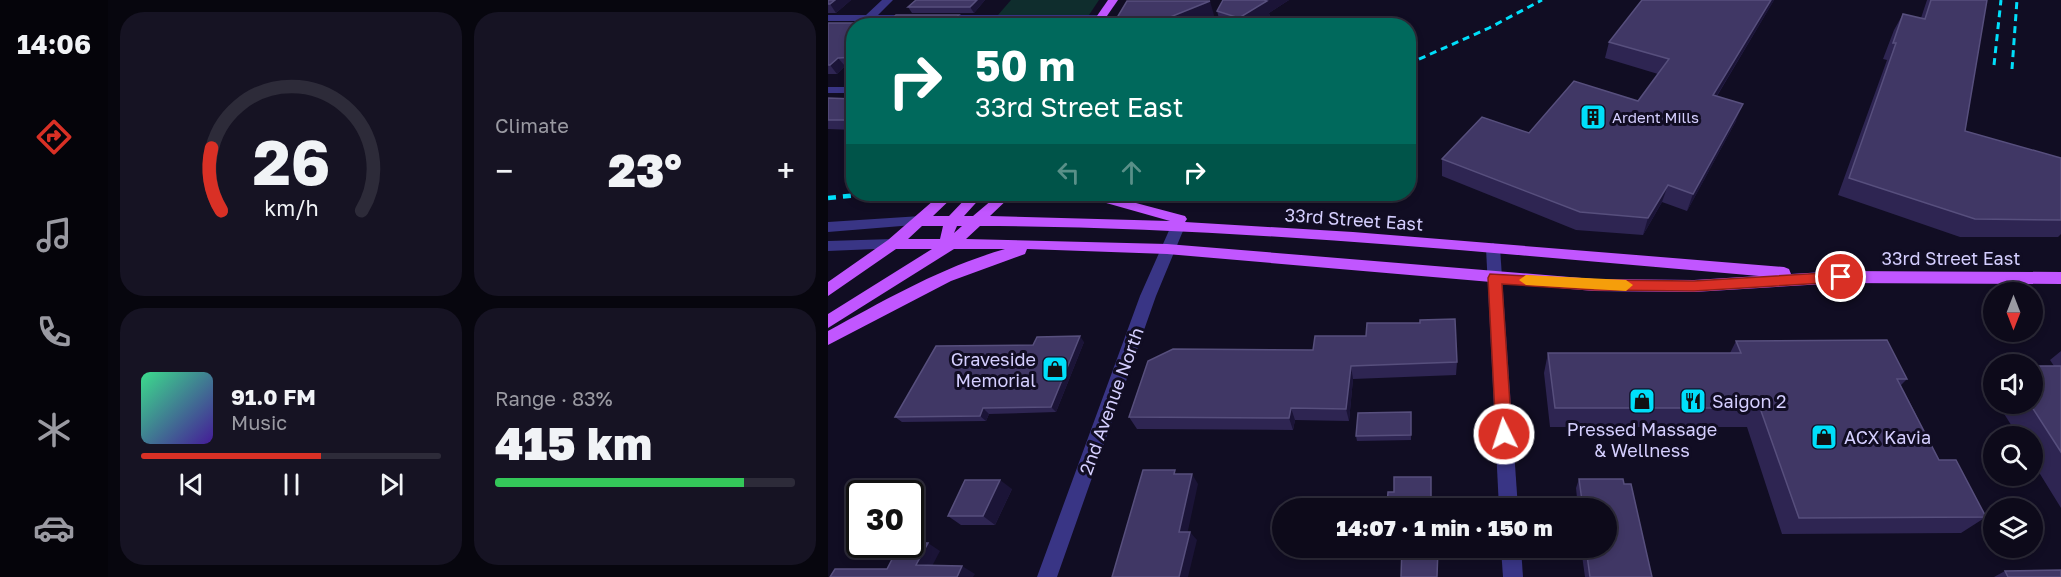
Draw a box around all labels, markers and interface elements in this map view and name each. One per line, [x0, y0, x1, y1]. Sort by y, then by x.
text: 14:06 [17, 28, 91, 60]
text: 50 m [975, 40, 1075, 90]
icon: right [876, 42, 954, 120]
text: 33rd Street East [975, 91, 1183, 123]
building icon: Ardent Mills [1578, 102, 1608, 132]
place label: Ardent Mills [1612, 108, 1699, 126]
text: Climate [495, 113, 569, 137]
icon: directions [33, 116, 75, 158]
text: 26 [252, 124, 330, 199]
text: 23° [608, 143, 682, 197]
text: − [495, 151, 513, 190]
text: + [777, 151, 795, 190]
icon: left [1052, 156, 1085, 189]
icon: ahead [1115, 156, 1148, 189]
icon: right [1178, 156, 1211, 189]
text: km/h [264, 195, 318, 221]
street label: 33rd Street East [1284, 203, 1424, 235]
icon: music [33, 214, 75, 256]
street label: 33rd Street East [1882, 247, 2020, 269]
pin [1815, 251, 1866, 302]
icon: arrive [1824, 260, 1857, 293]
north arrow [1983, 282, 2043, 342]
map controls [1983, 282, 2043, 558]
icon: phone [33, 311, 75, 353]
street label: 2nd Avenue North [1074, 324, 1148, 478]
place label: Graveside Memorial [951, 348, 1036, 391]
shop icon: Graveside Memorial [1040, 354, 1070, 384]
button: sound [1983, 354, 2043, 414]
text: 91.0 FM [231, 383, 316, 410]
text: Range · 83% [495, 386, 613, 410]
shop icon: Pressed Massage & Wellness [1627, 386, 1657, 416]
restaurant icon: Saigon 2 [1678, 386, 1708, 416]
place label: Saigon 2 [1712, 390, 1786, 412]
position arrow [1472, 402, 1536, 466]
icon: climate [33, 409, 75, 451]
text: Music [231, 410, 287, 434]
text: 415 km [495, 416, 652, 470]
place label: Pressed Massage & Wellness [1567, 418, 1717, 461]
shop icon: ACX Kavia [1809, 422, 1839, 452]
place label: ACX Kavia [1844, 426, 1931, 448]
button: search [1983, 426, 2043, 486]
icon: previous [175, 468, 208, 501]
icon: pause [275, 468, 308, 501]
icon: next [375, 468, 408, 501]
speed limit sign: 30 [846, 480, 924, 558]
button: layers [1983, 498, 2043, 558]
icon: car [33, 507, 75, 549]
text: 14:07 · 1 min · 150 m [1336, 514, 1553, 541]

